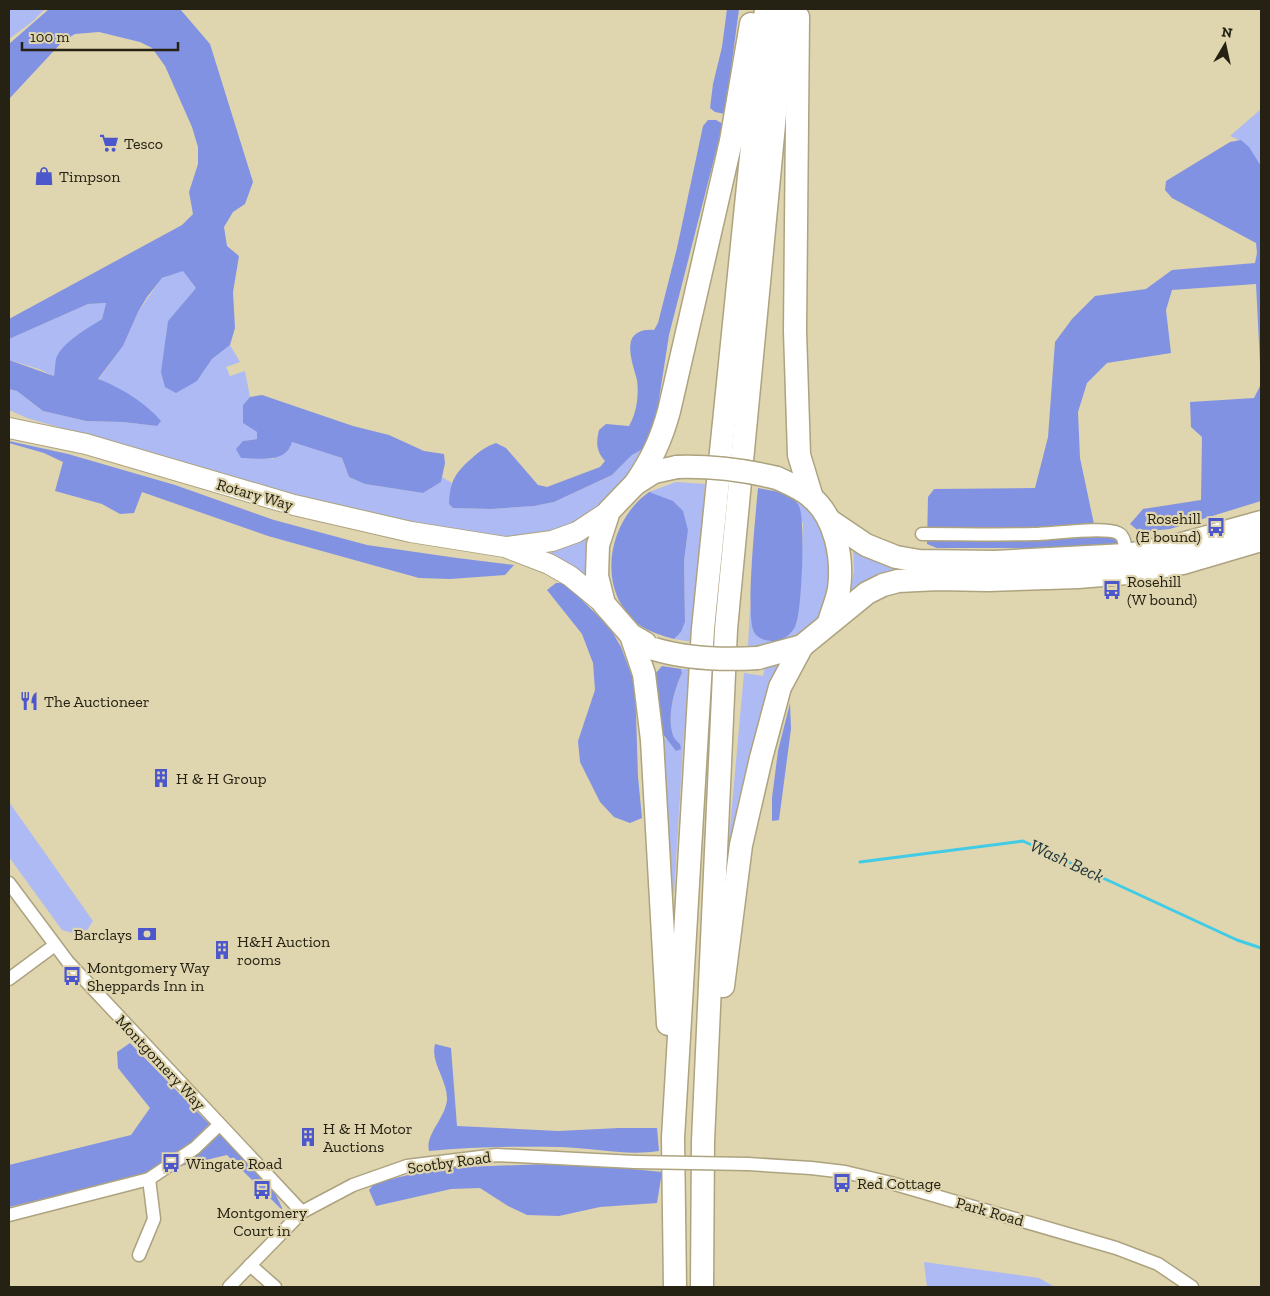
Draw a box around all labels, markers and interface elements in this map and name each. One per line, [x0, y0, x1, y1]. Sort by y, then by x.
scale bar [22, 20, 179, 52]
north arrow [1200, 20, 1250, 70]
text: N [1220, 23, 1234, 42]
text: 100 m [30, 28, 69, 46]
supermarket icon: Tesco [98, 132, 120, 154]
place label: Tesco [124, 134, 163, 153]
shop icon: Timpson [33, 165, 55, 187]
place label: Timpson [59, 167, 121, 186]
street label: Rotary Way [214, 474, 296, 515]
place label: Rosehill (E bound) [1136, 509, 1201, 546]
bus stop icon: Rosehill (E bound) [1205, 516, 1227, 538]
place label: Rosehill (W bound) [1127, 572, 1197, 609]
bus stop icon: Rosehill (W bound) [1101, 579, 1123, 601]
restaurant icon: The Auctioneer [18, 690, 40, 712]
place label: The Auctioneer [44, 692, 150, 711]
building icon: H & H Group [150, 767, 172, 789]
place label: H & H Group [176, 769, 267, 788]
water label: Wash Beck [1026, 834, 1108, 888]
bank icon: Barclays [136, 923, 158, 945]
place label: Barclays [74, 925, 132, 944]
place label: H&H Auction rooms [237, 932, 331, 969]
building icon: H&H Auction rooms [211, 939, 233, 961]
place label: Montgomery Way Sheppards Inn in [87, 958, 211, 995]
bus stop icon: Montgomery Way Sheppards Inn in [61, 965, 83, 987]
street label: Montgomery Way [112, 1011, 210, 1114]
place label: H & H Motor Auctions [323, 1119, 413, 1156]
building icon: H & H Motor Auctions [297, 1126, 319, 1148]
street label: Scotby Road [406, 1147, 492, 1178]
bus stop icon: Wingate Road [160, 1152, 182, 1174]
place label: Wingate Road [186, 1154, 283, 1173]
bus stop icon: Red Cottage [831, 1172, 853, 1194]
place label: Red Cottage [857, 1174, 941, 1193]
bus stop icon: Montgomery Court in [251, 1179, 273, 1201]
street label: Park Road [954, 1193, 1026, 1230]
place label: Montgomery Court in [217, 1203, 308, 1240]

